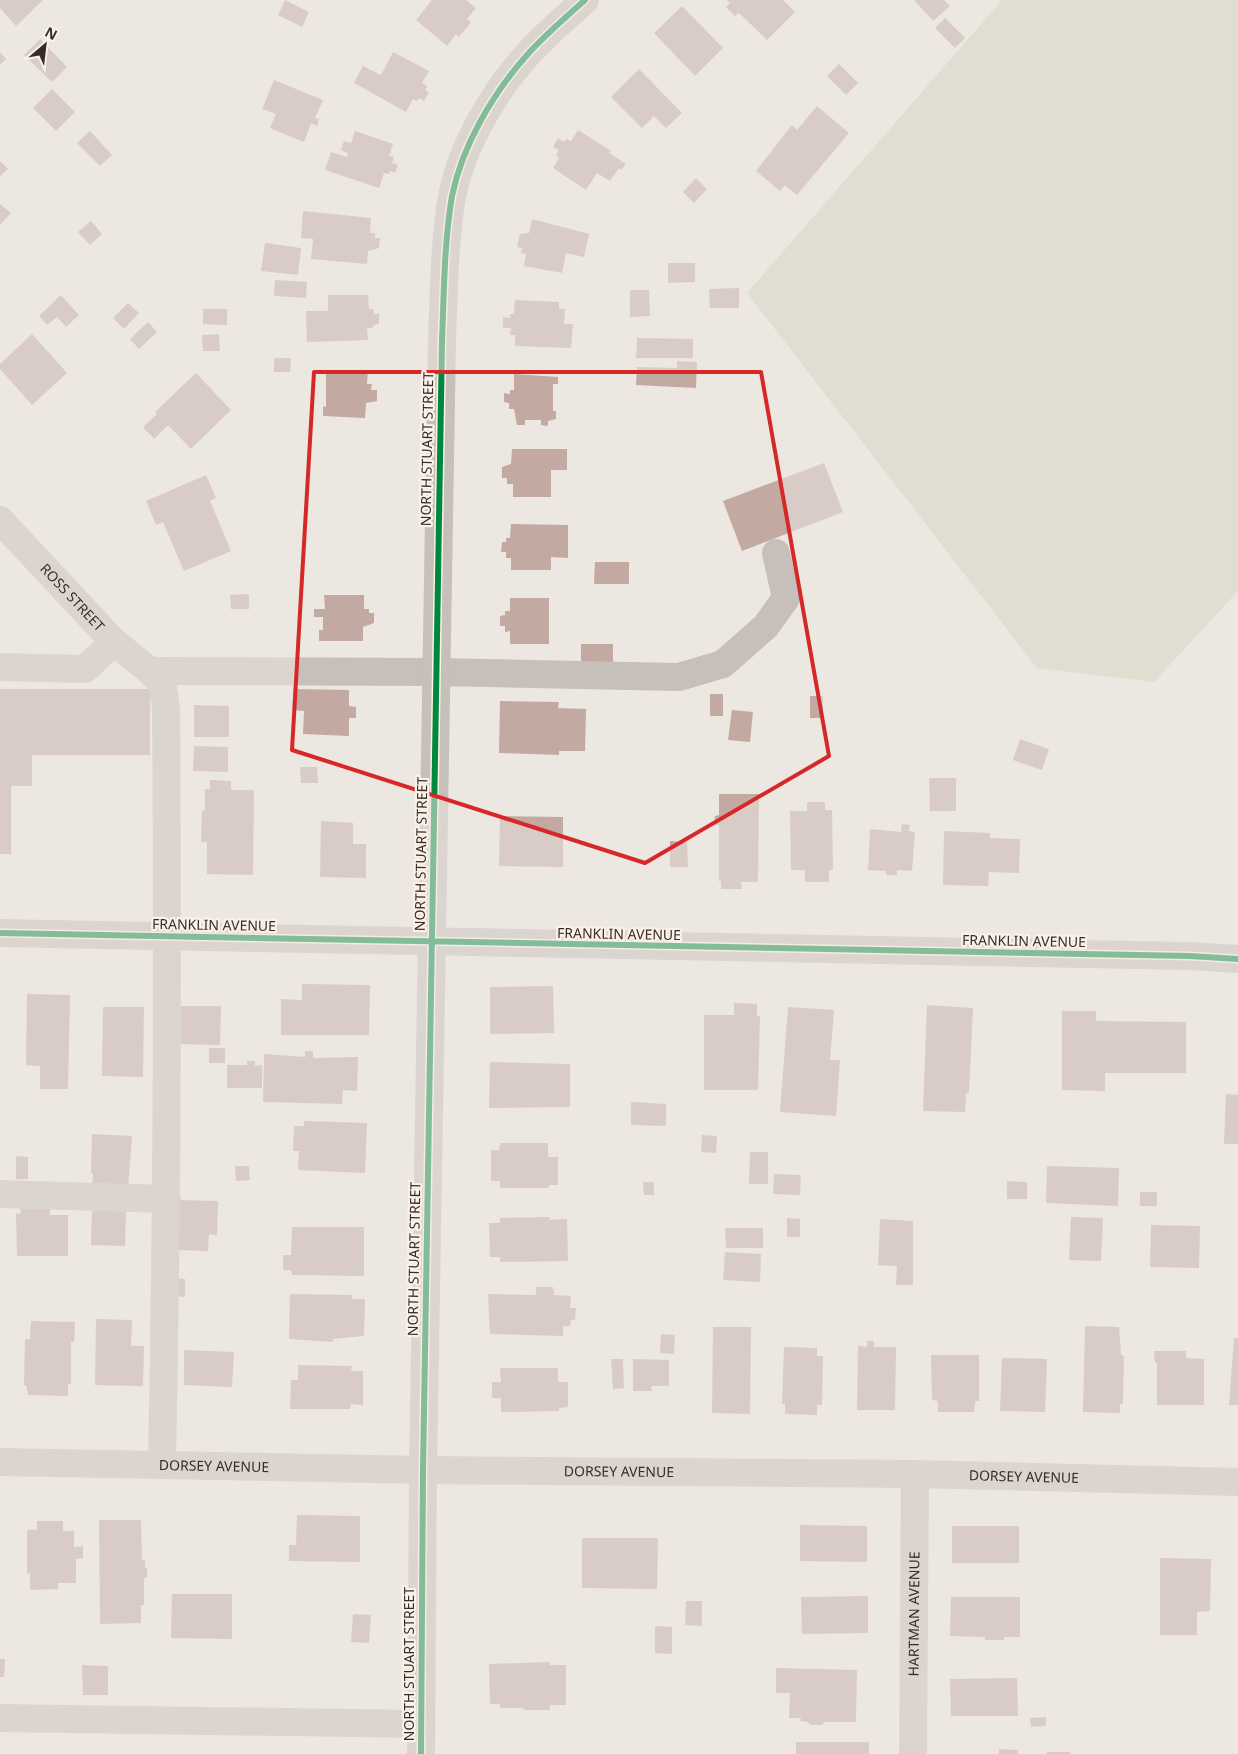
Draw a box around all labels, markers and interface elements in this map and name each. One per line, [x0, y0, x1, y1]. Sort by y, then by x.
north arrow [20, 20, 70, 70]
text: N [42, 22, 61, 44]
street label: NORTH STUART STREET [416, 372, 437, 526]
street label: ROSS STREET [36, 559, 109, 635]
street label: NORTH STUART STREET [410, 777, 431, 931]
street label: FRANKLIN AVENUE [152, 914, 276, 935]
street label: FRANKLIN AVENUE [557, 923, 681, 944]
street label: FRANKLIN AVENUE [962, 930, 1086, 951]
street label: NORTH STUART STREET [403, 1182, 424, 1336]
street label: DORSEY AVENUE [159, 1455, 269, 1476]
street label: DORSEY AVENUE [564, 1461, 674, 1481]
street label: DORSEY AVENUE [969, 1465, 1079, 1487]
street label: HARTMAN AVENUE [904, 1551, 923, 1677]
street label: NORTH STUART STREET [399, 1587, 418, 1741]

